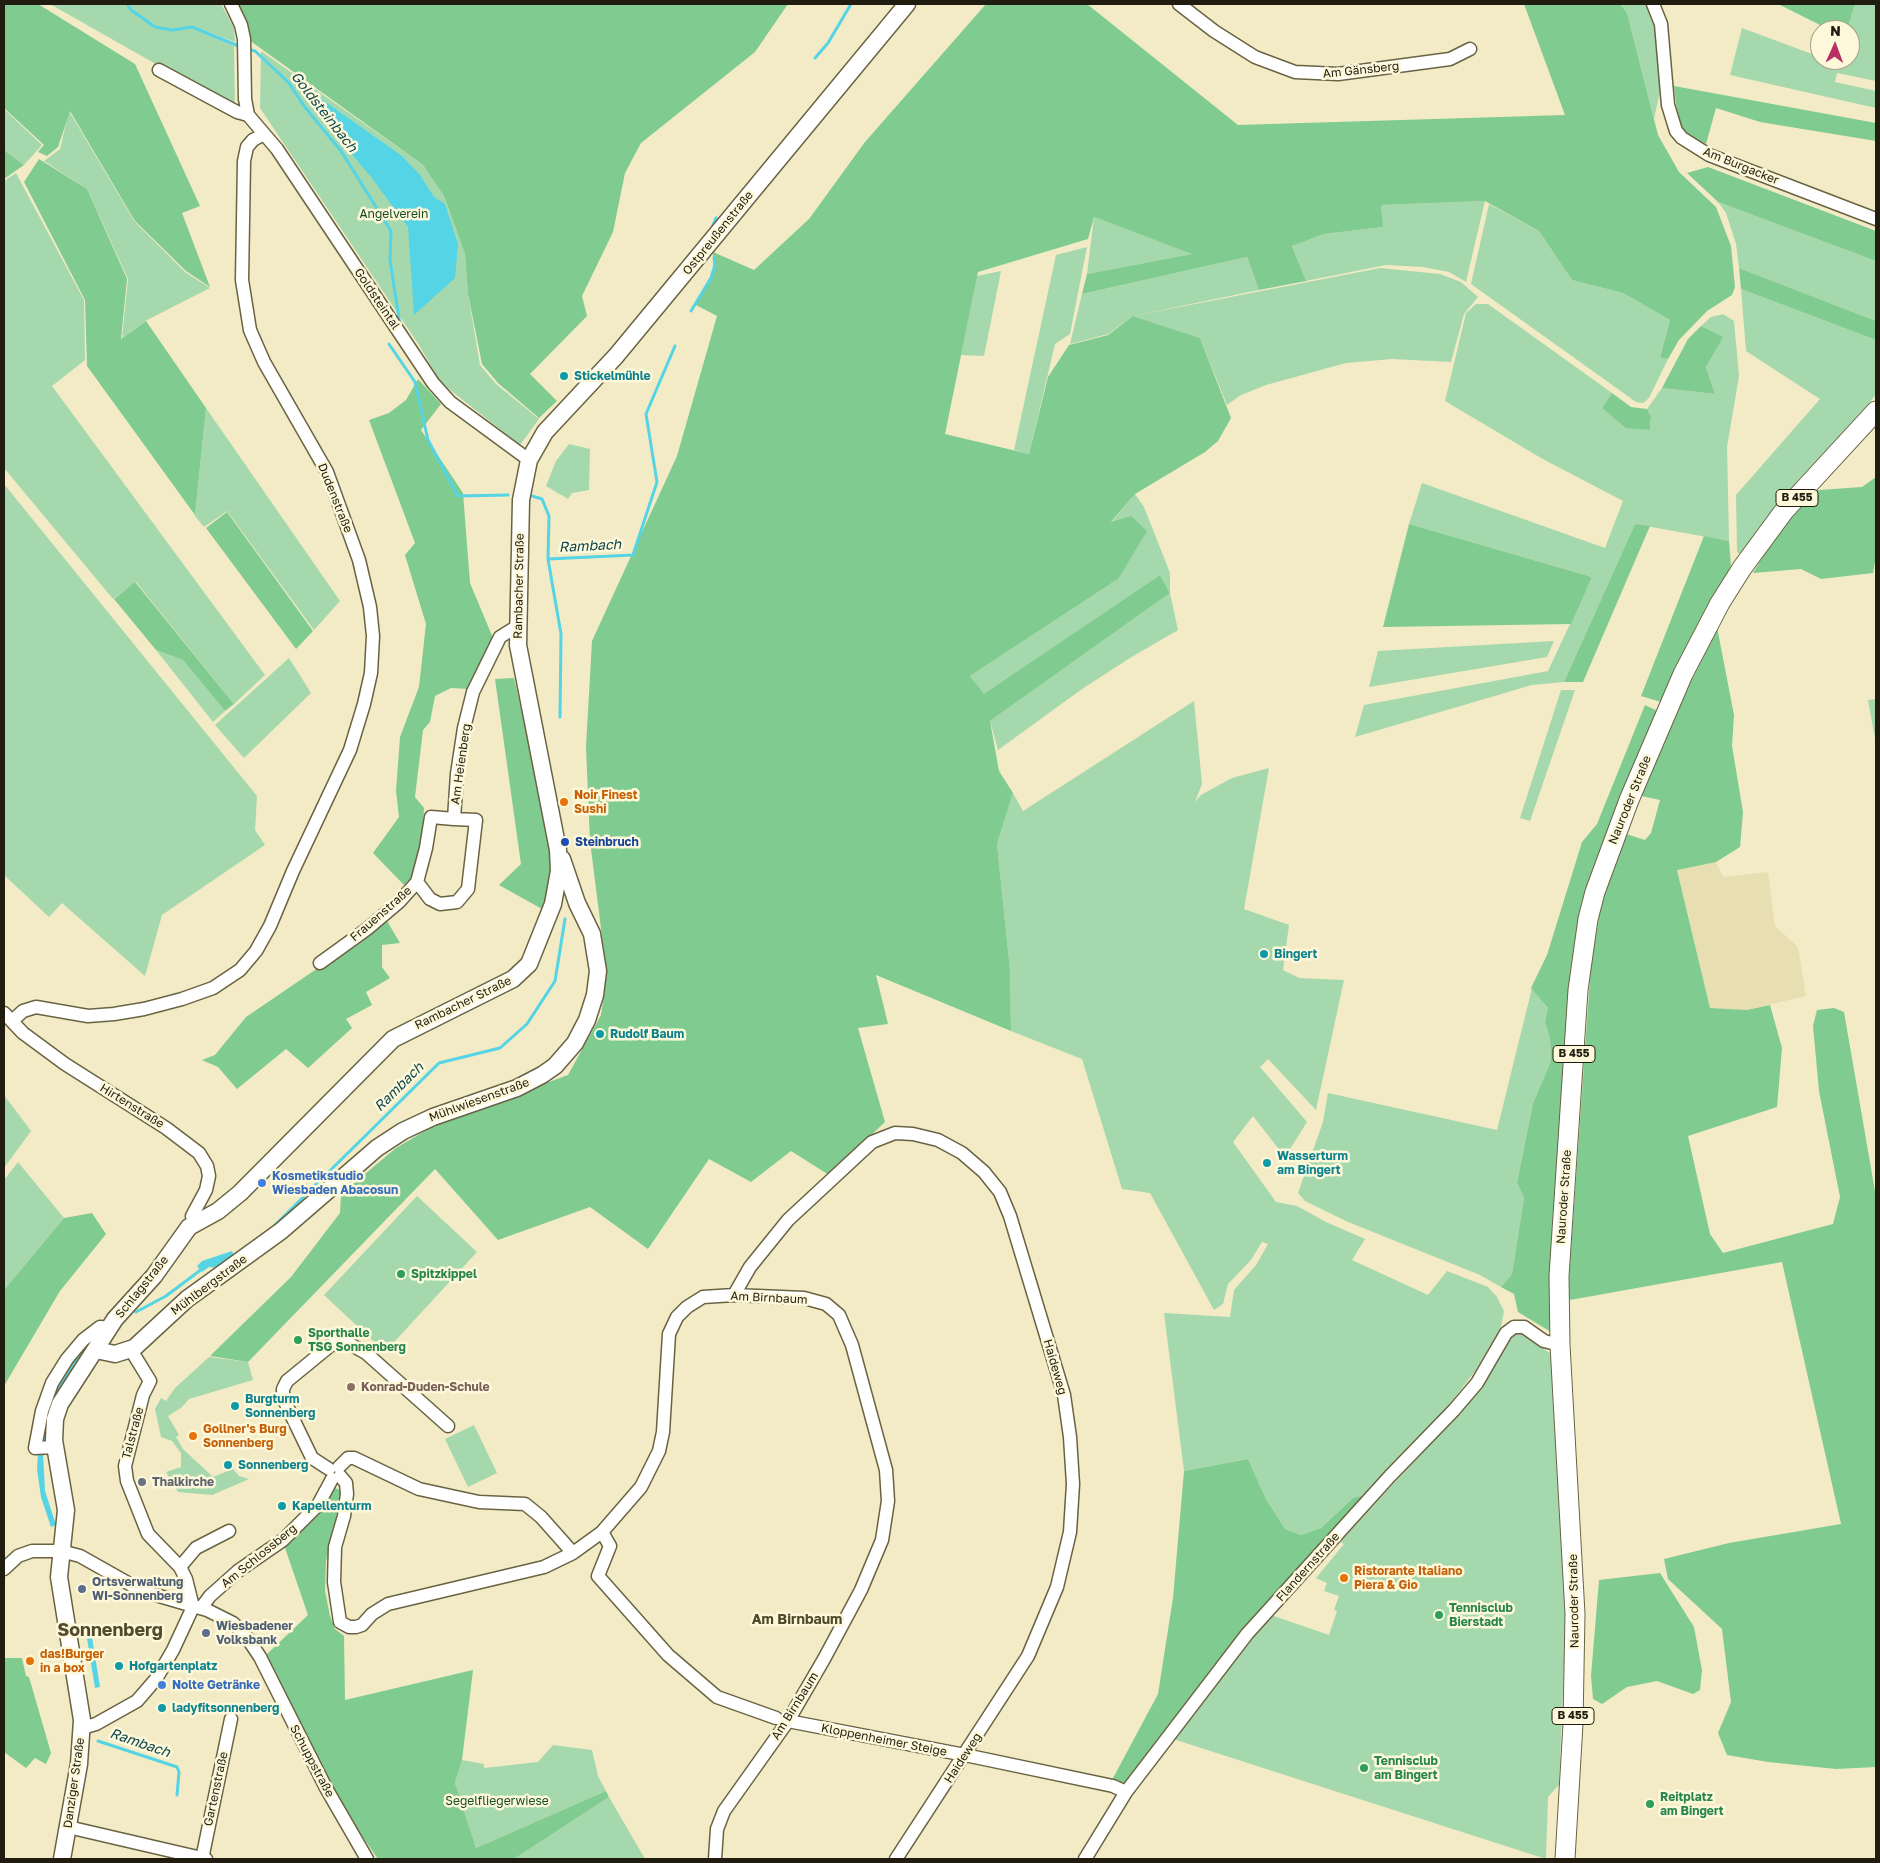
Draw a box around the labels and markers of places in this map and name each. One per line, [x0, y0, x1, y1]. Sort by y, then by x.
place label: Stickelmühle [574, 369, 651, 383]
marker: Stickelmühle [558, 370, 570, 382]
place label: Noir Finest Sushi [574, 788, 638, 816]
marker: Noir Finest Sushi [558, 796, 570, 808]
place label: Steinbruch [575, 835, 639, 849]
marker: Steinbruch [559, 836, 571, 848]
place label: Bingert [1274, 947, 1317, 961]
marker: Bingert [1258, 948, 1270, 960]
place label: Rudolf Baum [610, 1027, 684, 1041]
marker: Rudolf Baum [594, 1028, 606, 1040]
place label: Wasserturm am Bingert [1277, 1149, 1348, 1177]
marker: Wasserturm am Bingert [1261, 1157, 1273, 1169]
place label: Kosmetikstudio Wiesbaden Abacosun [272, 1169, 398, 1197]
marker: Kosmetikstudio Wiesbaden Abacosun [256, 1177, 268, 1189]
place label: Spitzkippel [411, 1267, 477, 1281]
marker: Spitzkippel [395, 1268, 407, 1280]
place label: Sporthalle TSG Sonnenberg [308, 1326, 406, 1354]
marker: Sporthalle TSG Sonnenberg [292, 1334, 304, 1346]
place label: Konrad-Duden-Schule [361, 1380, 490, 1394]
marker: Konrad-Duden-Schule [345, 1381, 357, 1393]
place label: Burgturm Sonnenberg [245, 1392, 315, 1420]
marker: Burgturm Sonnenberg [229, 1400, 241, 1412]
place label: Gollner's Burg Sonnenberg [203, 1422, 287, 1450]
marker: Gollner's Burg Sonnenberg [187, 1430, 199, 1442]
place label: Sonnenberg [238, 1458, 308, 1472]
marker: Sonnenberg [222, 1459, 234, 1471]
place label: Thalkirche [152, 1475, 214, 1489]
marker: Thalkirche [136, 1476, 148, 1488]
place label: Kapellenturm [292, 1499, 371, 1513]
marker: Kapellenturm [276, 1500, 288, 1512]
place label: Ristorante Italiano Piera & Gio [1354, 1564, 1462, 1592]
marker: Ristorante Italiano Piera & Gio [1338, 1572, 1350, 1584]
place label: Ortsverwaltung WI-Sonnenberg [92, 1575, 184, 1603]
marker: Ortsverwaltung WI-Sonnenberg [76, 1583, 88, 1595]
place label: Tennisclub Bierstadt [1449, 1601, 1513, 1629]
marker: Tennisclub Bierstadt [1433, 1609, 1445, 1621]
place label: Wiesbadener Volksbank [216, 1619, 293, 1647]
marker: Wiesbadener Volksbank [200, 1627, 212, 1639]
place label: das!Burger in a box [40, 1647, 104, 1675]
marker: das!Burger in a box [24, 1655, 36, 1667]
place label: Hofgartenplatz [129, 1659, 217, 1673]
marker: Hofgartenplatz [113, 1660, 125, 1672]
place label: Nolte Getränke [172, 1678, 260, 1692]
marker: Nolte Getränke [156, 1679, 168, 1691]
place label: ladyfitsonnenberg [172, 1701, 279, 1715]
marker: ladyfitsonnenberg [156, 1702, 168, 1714]
place label: Tennisclub am Bingert [1374, 1754, 1438, 1782]
marker: Tennisclub am Bingert [1358, 1762, 1370, 1774]
place label: Reitplatz am Bingert [1660, 1790, 1724, 1818]
marker: Reitplatz am Bingert [1644, 1798, 1656, 1810]

